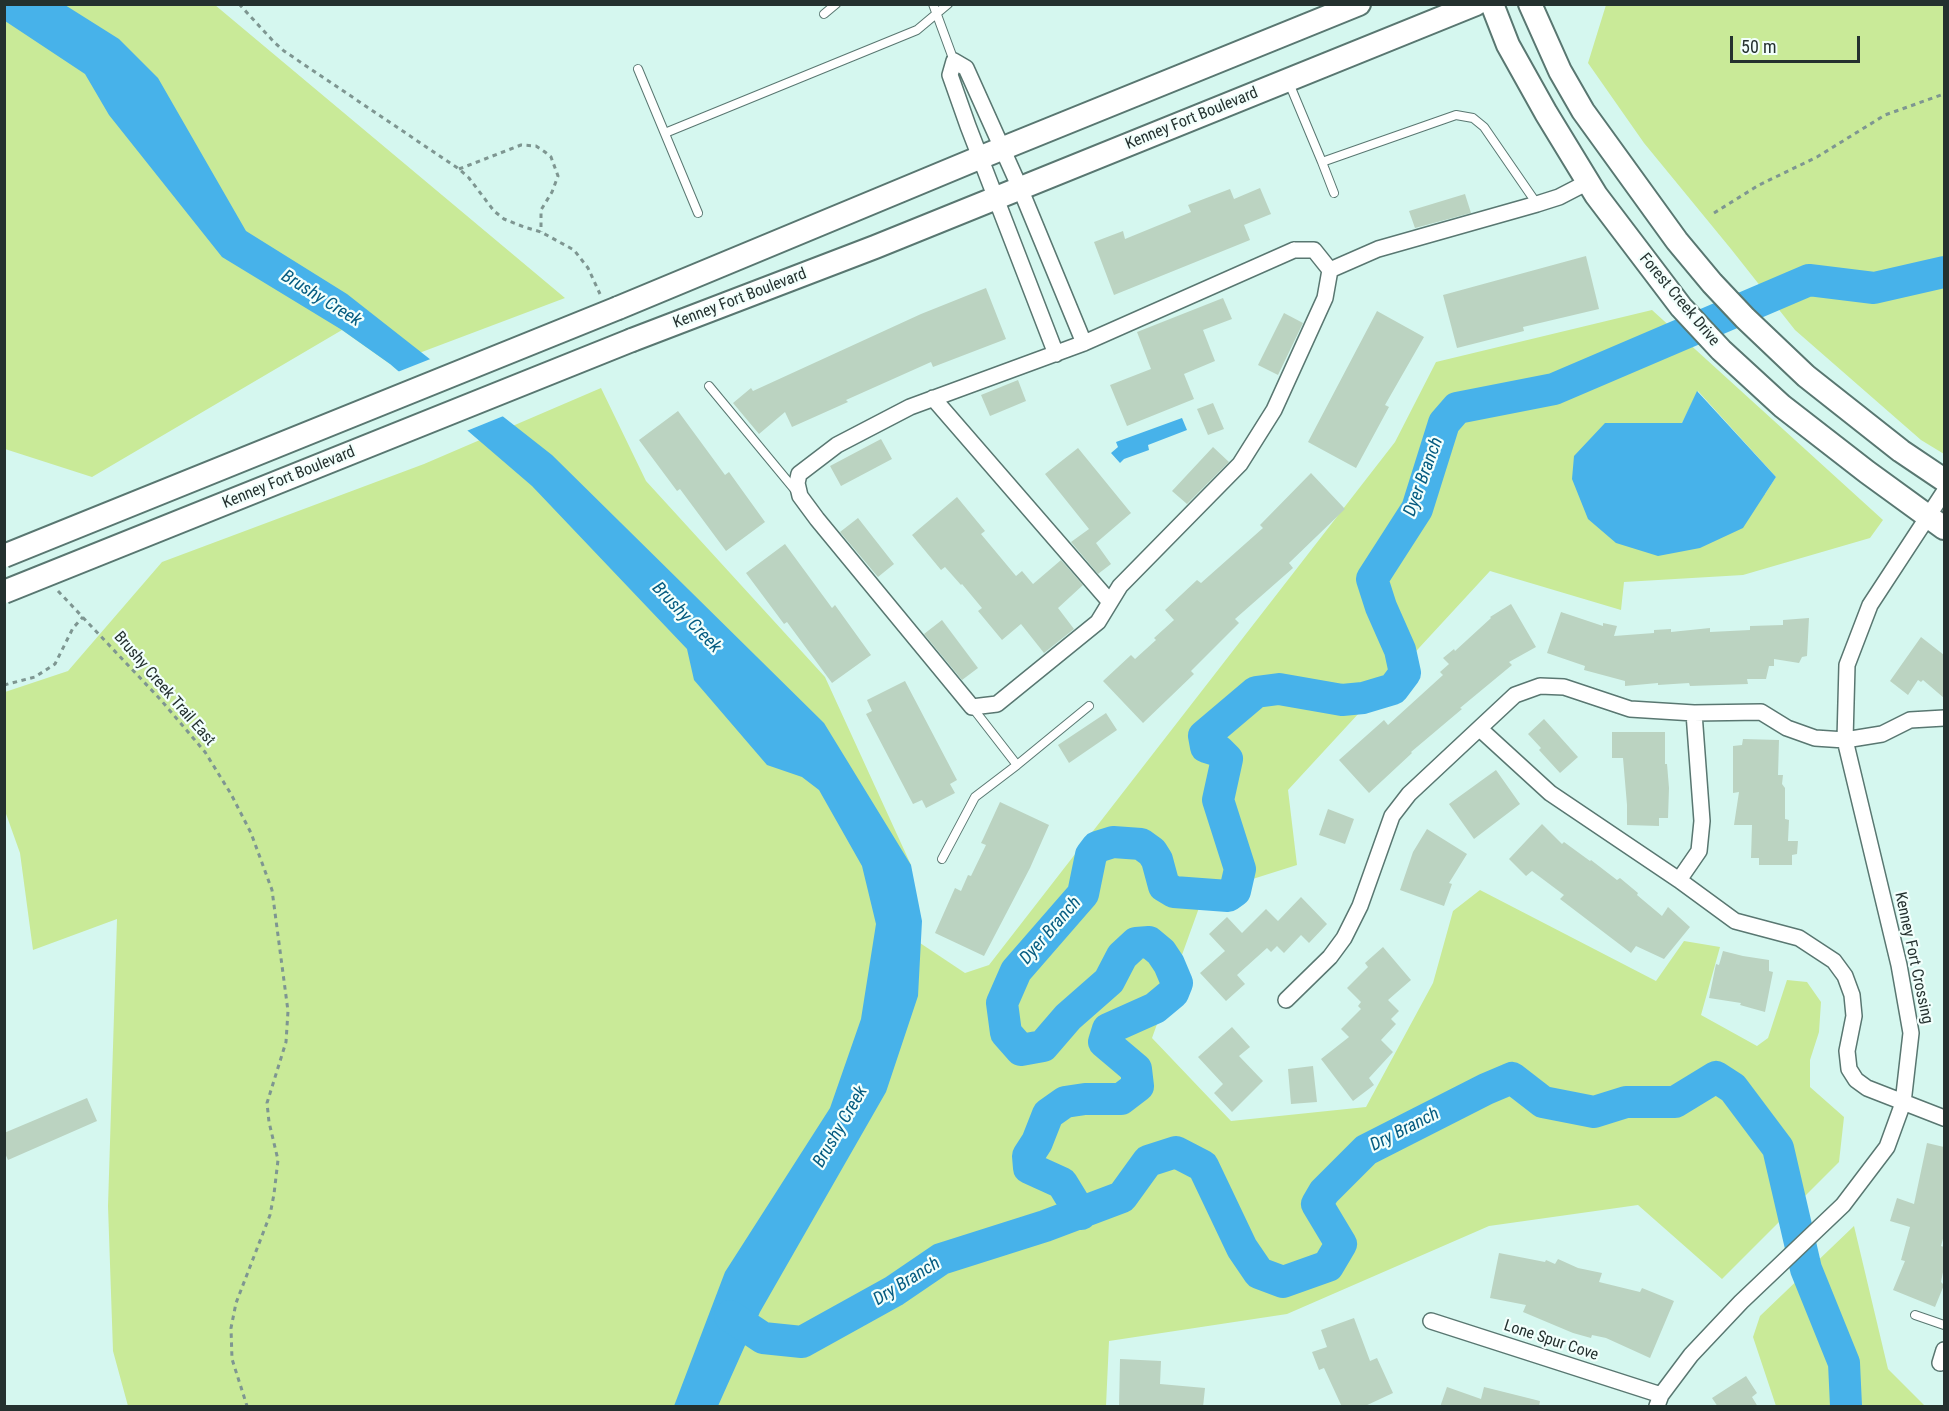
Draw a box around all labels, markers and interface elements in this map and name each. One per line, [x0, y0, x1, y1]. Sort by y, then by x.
scale bar [1733, 24, 1864, 62]
text: 50 m [1741, 36, 1776, 57]
street label: Kenney Fort Boulevard [1123, 84, 1261, 154]
street label: Forest Creek Drive [1635, 250, 1723, 350]
street label: Kenney Fort Boulevard [671, 265, 809, 333]
water label: Brushy Creek [277, 266, 365, 332]
water label: Dyer Branch [1400, 435, 1448, 519]
street label: Kenney Fort Boulevard [220, 443, 358, 513]
water label: Brushy Creek [647, 578, 725, 658]
street label: Brushy Creek Trail East [109, 628, 219, 750]
street label: Kenney Fort Crossing [1890, 890, 1936, 1026]
water label: Dyer Branch [1016, 893, 1086, 969]
water label: Brushy Creek [809, 1082, 873, 1172]
water label: Dry Branch [1367, 1103, 1443, 1157]
water label: Dry Branch [870, 1253, 944, 1311]
street label: Lone Spur Cove [1501, 1317, 1601, 1365]

